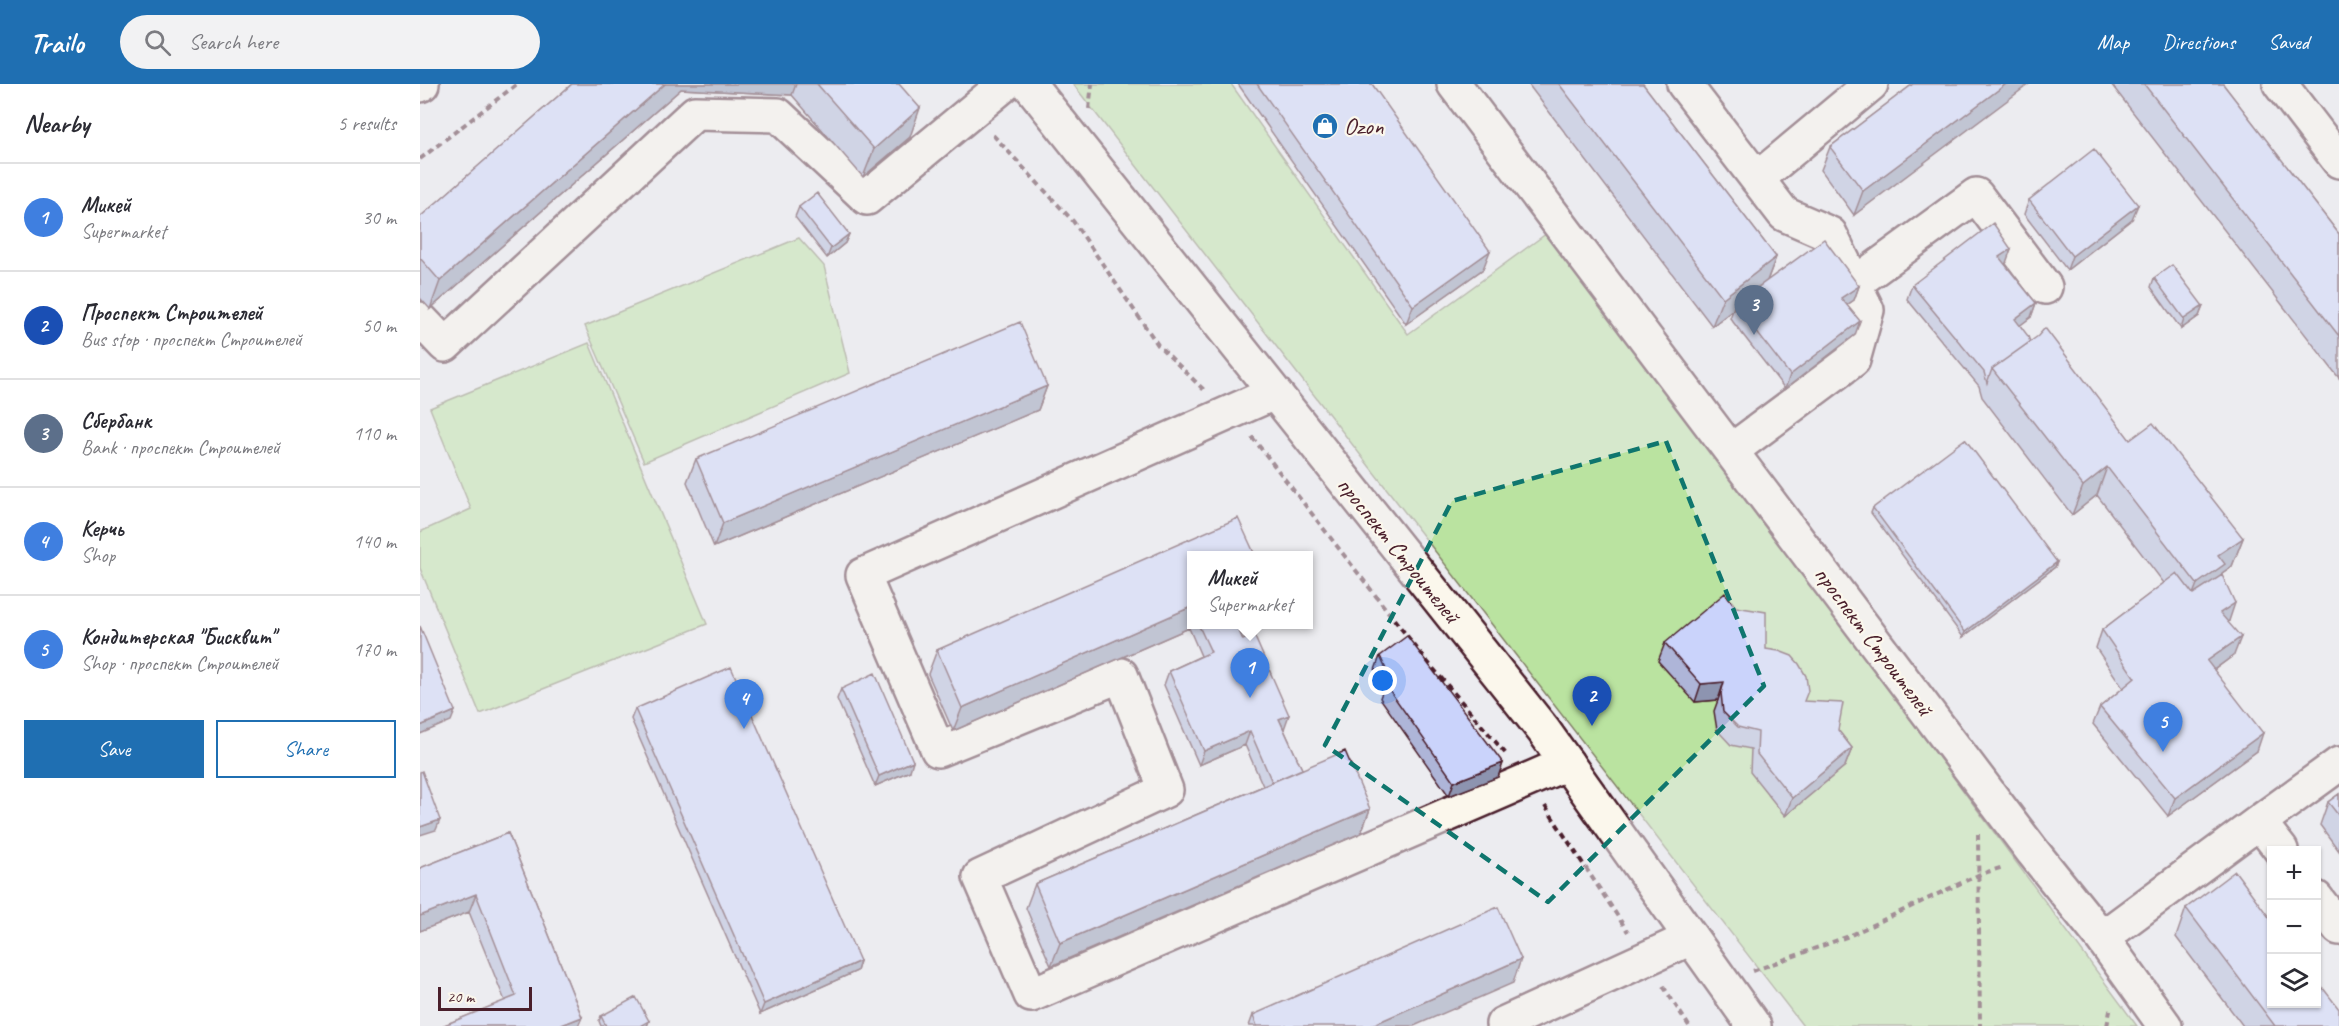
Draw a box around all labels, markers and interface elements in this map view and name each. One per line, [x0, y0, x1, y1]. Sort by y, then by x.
search box [120, 15, 540, 69]
text: Trailo [30, 25, 84, 60]
icon: search [141, 26, 174, 59]
text: Search here [189, 28, 278, 56]
text: Map [2097, 29, 2129, 55]
text: Directions [2162, 29, 2235, 55]
text: Saved [2268, 29, 2309, 55]
text: Nearby [24, 107, 89, 140]
text: 5 results [337, 111, 396, 136]
shop icon: Ozon [1310, 111, 1340, 141]
place label: Ozon [1344, 111, 1384, 141]
text: Микей [81, 191, 131, 219]
text: 1 [39, 205, 48, 230]
text: 30 m [362, 205, 396, 230]
text: Supermarket [81, 219, 166, 244]
pin: 3 [1734, 286, 1774, 335]
text: Проспект Строителей [81, 299, 263, 327]
text: 2 [39, 313, 48, 338]
text: 50 m [362, 313, 396, 338]
text: Bus stop · проспект Строителей [81, 327, 302, 352]
text: Сбербанк [81, 407, 151, 435]
text: 3 [39, 421, 48, 446]
text: 110 m [353, 421, 396, 446]
text: Bank · проспект Строителей [81, 435, 280, 460]
street label: проспект Строителей [1331, 470, 1469, 631]
text: Керчь [81, 515, 124, 543]
text: 4 [39, 529, 48, 554]
text: 140 m [353, 529, 396, 554]
text: Shop [81, 543, 115, 568]
popup [1187, 551, 1313, 629]
street label: проспект Строителей [1808, 560, 1941, 724]
text: Микей [1208, 564, 1257, 592]
text: Supermarket [1208, 592, 1293, 617]
text: Кондитерская "Бисквит" [81, 623, 275, 651]
text: 5 [39, 637, 48, 662]
text: 170 m [353, 637, 396, 662]
pin: 1 [1230, 648, 1270, 698]
text: Shop · проспект Строителей [81, 651, 279, 676]
your location [1368, 666, 1397, 695]
pin: 2 [1572, 676, 1612, 726]
pin: 4 [724, 680, 764, 729]
pin: 5 [2144, 702, 2182, 752]
button: Save [24, 720, 204, 778]
button: Share [216, 720, 396, 778]
map controls [2267, 846, 2321, 1008]
button: + [2267, 846, 2321, 900]
button: − [2267, 900, 2321, 954]
button: layers [2267, 954, 2321, 1008]
scale bar [438, 984, 532, 1012]
text: 20 m [447, 987, 474, 1007]

